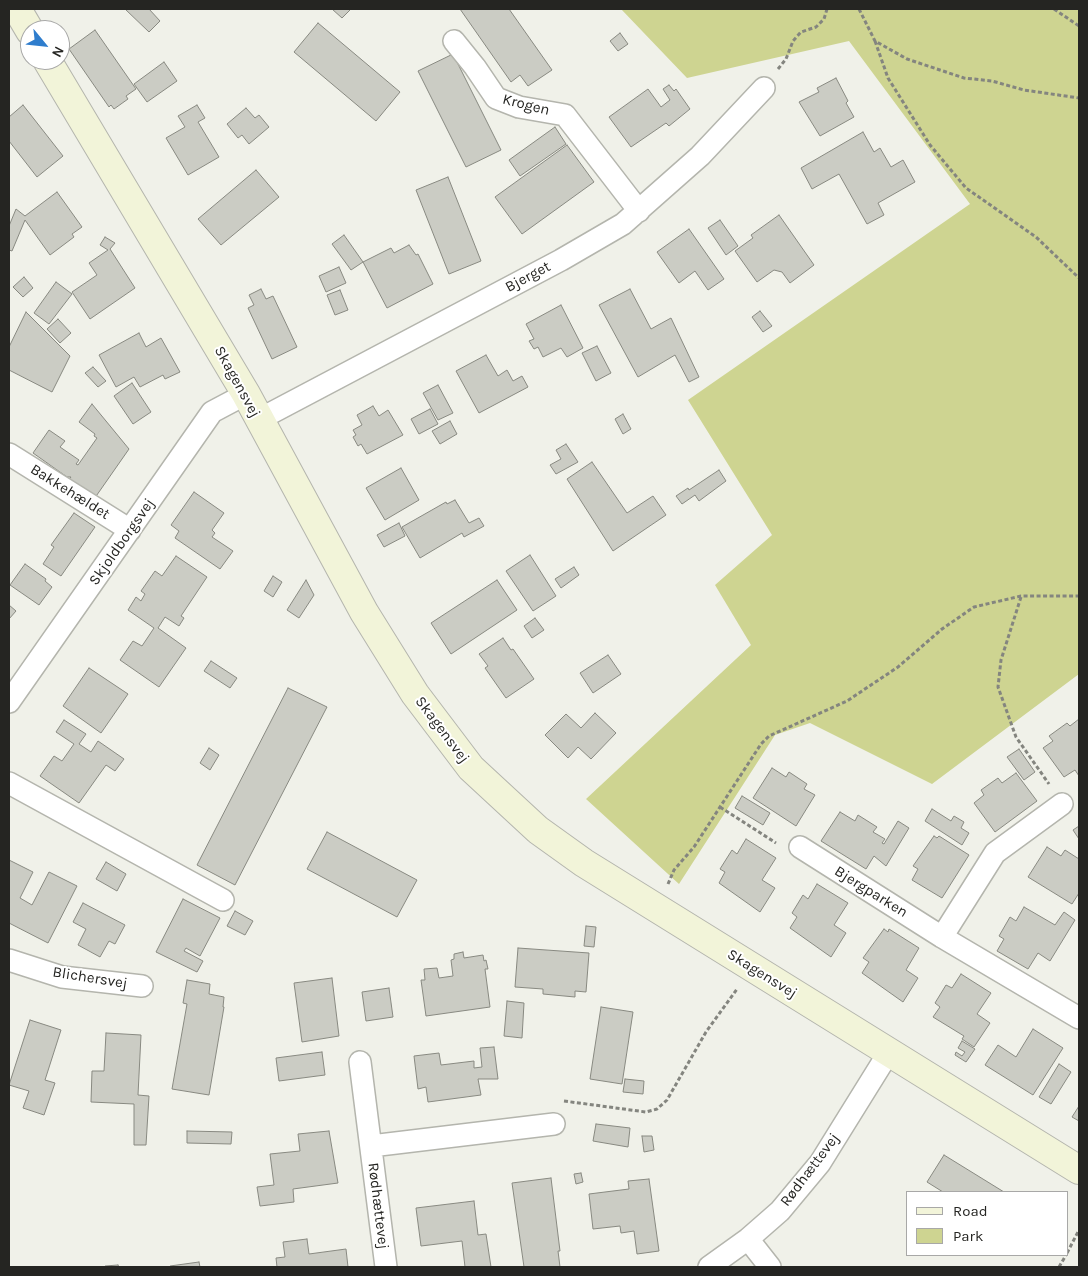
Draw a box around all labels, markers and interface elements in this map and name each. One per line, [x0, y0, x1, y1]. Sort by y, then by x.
north arrow [20, 20, 70, 70]
text: N [48, 43, 68, 60]
street label: Krogen [501, 90, 551, 120]
street label: Bjerget [502, 258, 554, 296]
street label: Skagensvej [210, 343, 264, 421]
street label: Bakkehældet [27, 460, 113, 524]
street label: Skjoldborgsvej [85, 495, 159, 589]
street label: Skagensvej [411, 693, 473, 767]
street label: Bjergparken [831, 862, 911, 922]
street label: Skagensvej [724, 945, 800, 1003]
street label: Blichersvej [51, 963, 129, 993]
street label: Rødhættevej [777, 1130, 843, 1210]
street label: Rødhættevej [364, 1162, 392, 1250]
legend [906, 1191, 1068, 1256]
text: Road [953, 1202, 988, 1220]
text: Park [953, 1227, 983, 1245]

